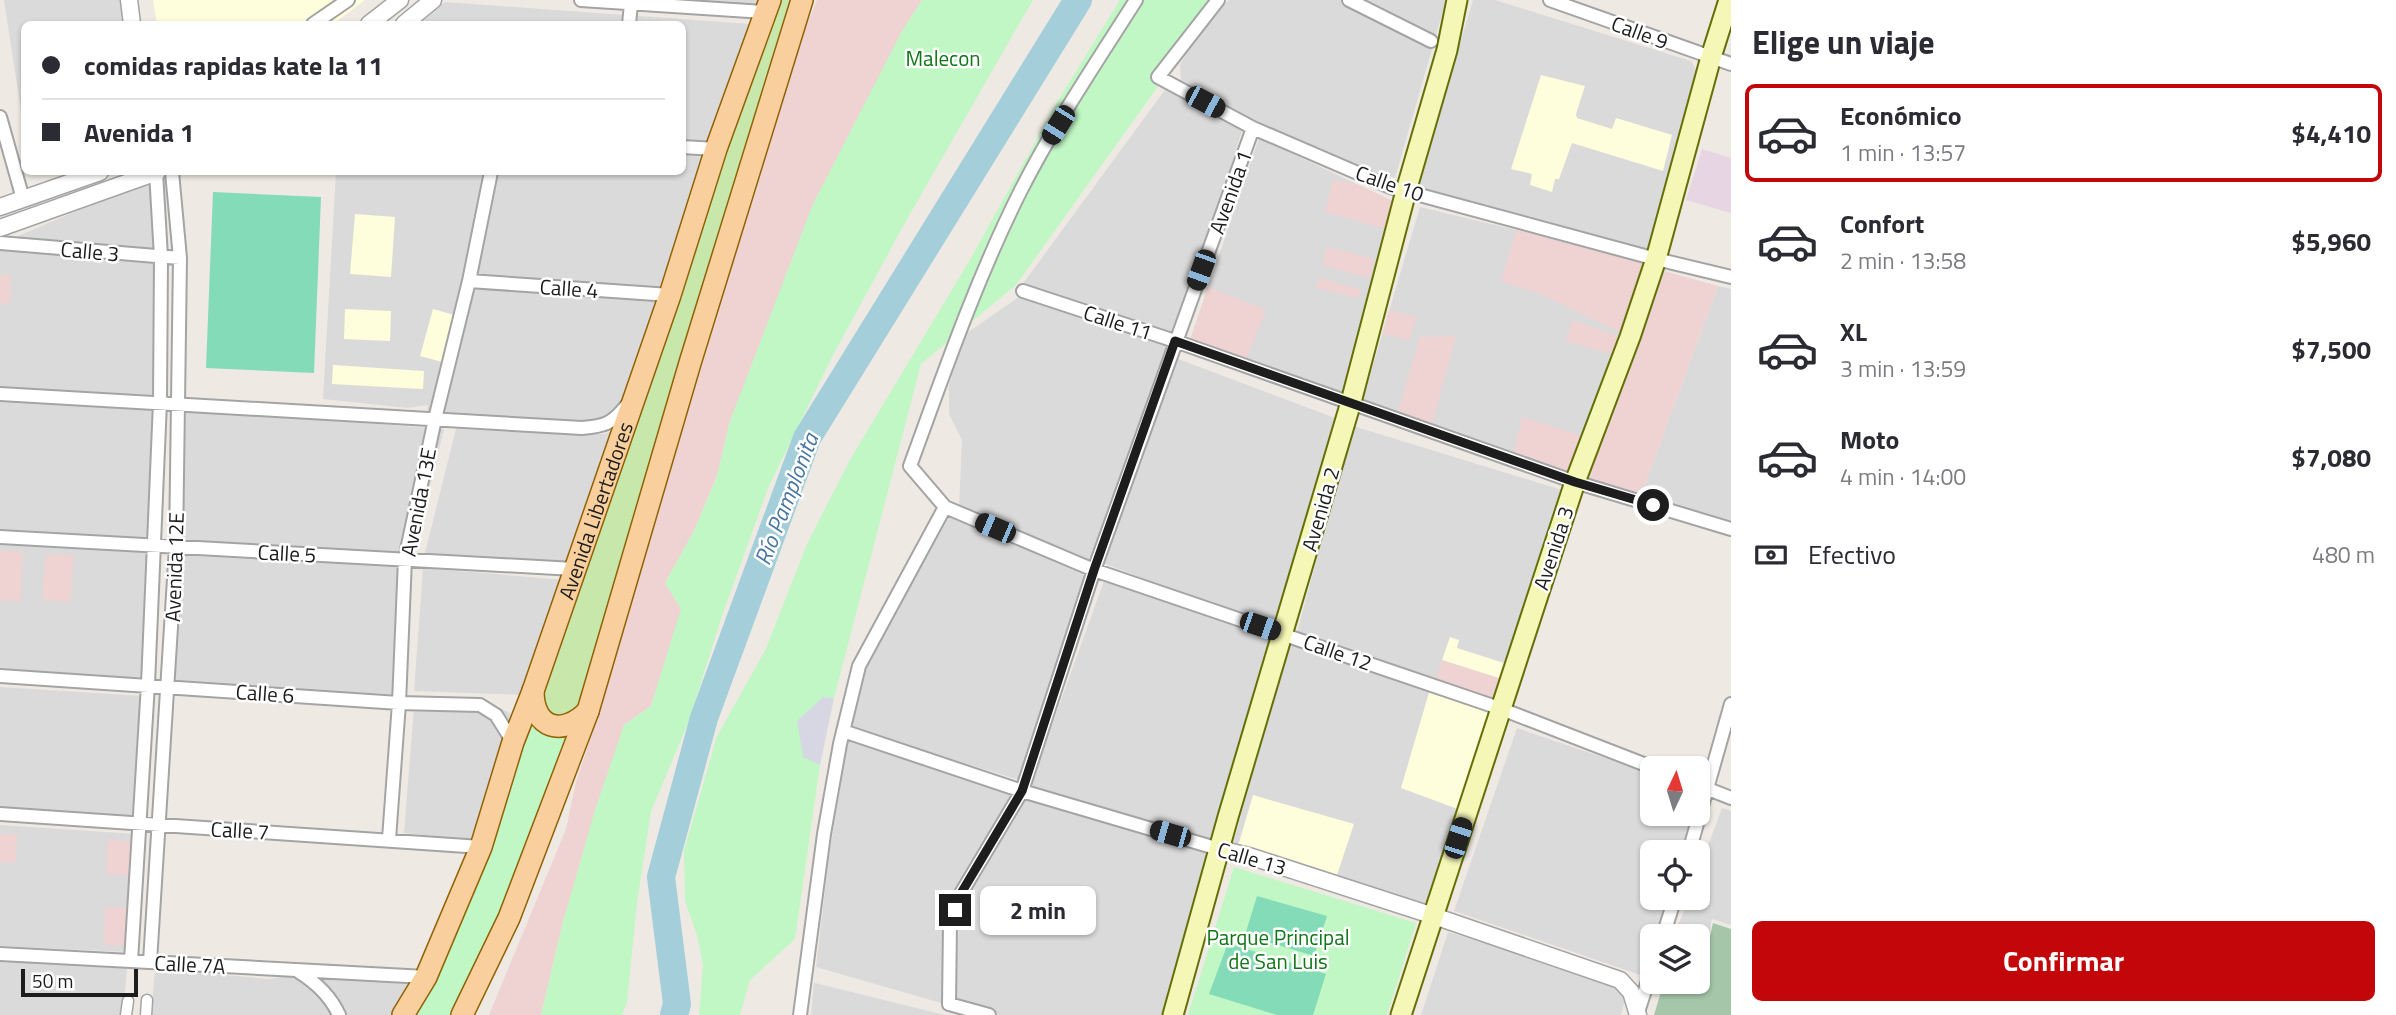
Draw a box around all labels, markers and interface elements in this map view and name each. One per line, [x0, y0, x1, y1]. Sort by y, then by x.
street label: Calle 9 [1607, 7, 1673, 57]
text: Elige un viaje [1752, 18, 1935, 66]
park label: Malecon [905, 42, 981, 74]
text: comidas rapidas kate la 11 [84, 46, 383, 85]
car [1182, 83, 1229, 121]
text: Económico [1840, 96, 1962, 135]
car [1038, 102, 1079, 148]
icon: car [1756, 102, 1819, 165]
text: Avenida 1 [84, 113, 194, 152]
text: $4,410 [2291, 114, 2371, 153]
text: 1 min · 13:57 [1840, 135, 1966, 170]
street label: Avenida 1 [1200, 146, 1260, 238]
street label: Calle 10 [1352, 156, 1428, 210]
text: Confort [1840, 204, 1924, 243]
icon: car [1756, 210, 1819, 273]
text: $5,960 [2291, 222, 2371, 261]
street label: Calle 3 [59, 233, 121, 269]
text: 2 min · 13:58 [1840, 243, 1966, 278]
car [1184, 247, 1219, 293]
street label: Calle 4 [539, 270, 599, 306]
street label: Calle 11 [1080, 296, 1156, 348]
text: XL [1840, 312, 1867, 351]
icon: car [1756, 318, 1819, 381]
text: $7,500 [2291, 330, 2371, 369]
text: 3 min · 13:59 [1840, 351, 1966, 386]
street label: Avenida Libertadores [550, 418, 641, 604]
text: Moto [1840, 420, 1899, 459]
icon: car [1756, 426, 1819, 489]
water label: Río Pamplonita [745, 427, 828, 570]
text: $7,080 [2291, 438, 2371, 477]
street label: Avenida 13E [392, 445, 444, 559]
text: 4 min · 14:00 [1840, 459, 1966, 494]
street label: Avenida 2 [1293, 463, 1347, 555]
route start [1637, 489, 1669, 521]
street label: Avenida 3 [1524, 502, 1582, 594]
car [972, 510, 1019, 546]
street label: Avenida 12E [156, 512, 192, 622]
street label: Calle 5 [257, 535, 317, 571]
text: Efectivo [1808, 535, 1896, 574]
icon: cash [1752, 536, 1790, 574]
text: 480 m [2312, 537, 2375, 572]
car [1237, 609, 1284, 643]
street label: Calle 12 [1300, 625, 1376, 679]
street label: Calle 6 [235, 675, 295, 711]
north arrow [1640, 756, 1710, 826]
map controls [1640, 756, 1710, 994]
street label: Calle 7 [210, 812, 270, 848]
car [1442, 815, 1475, 861]
car [1147, 818, 1194, 850]
street label: Calle 13 [1214, 833, 1290, 883]
button: locate [1640, 840, 1710, 910]
callout: 2 min [979, 886, 1095, 934]
text: 2 min [1010, 893, 1066, 928]
route end [939, 894, 971, 926]
park label: Parque Principal de San Luis [1206, 921, 1350, 977]
button: Confirmar [1752, 921, 2375, 1001]
button: layers [1640, 924, 1710, 994]
street label: Calle 7A [154, 946, 227, 982]
scale bar [21, 966, 138, 998]
text: 50 m [32, 966, 73, 995]

